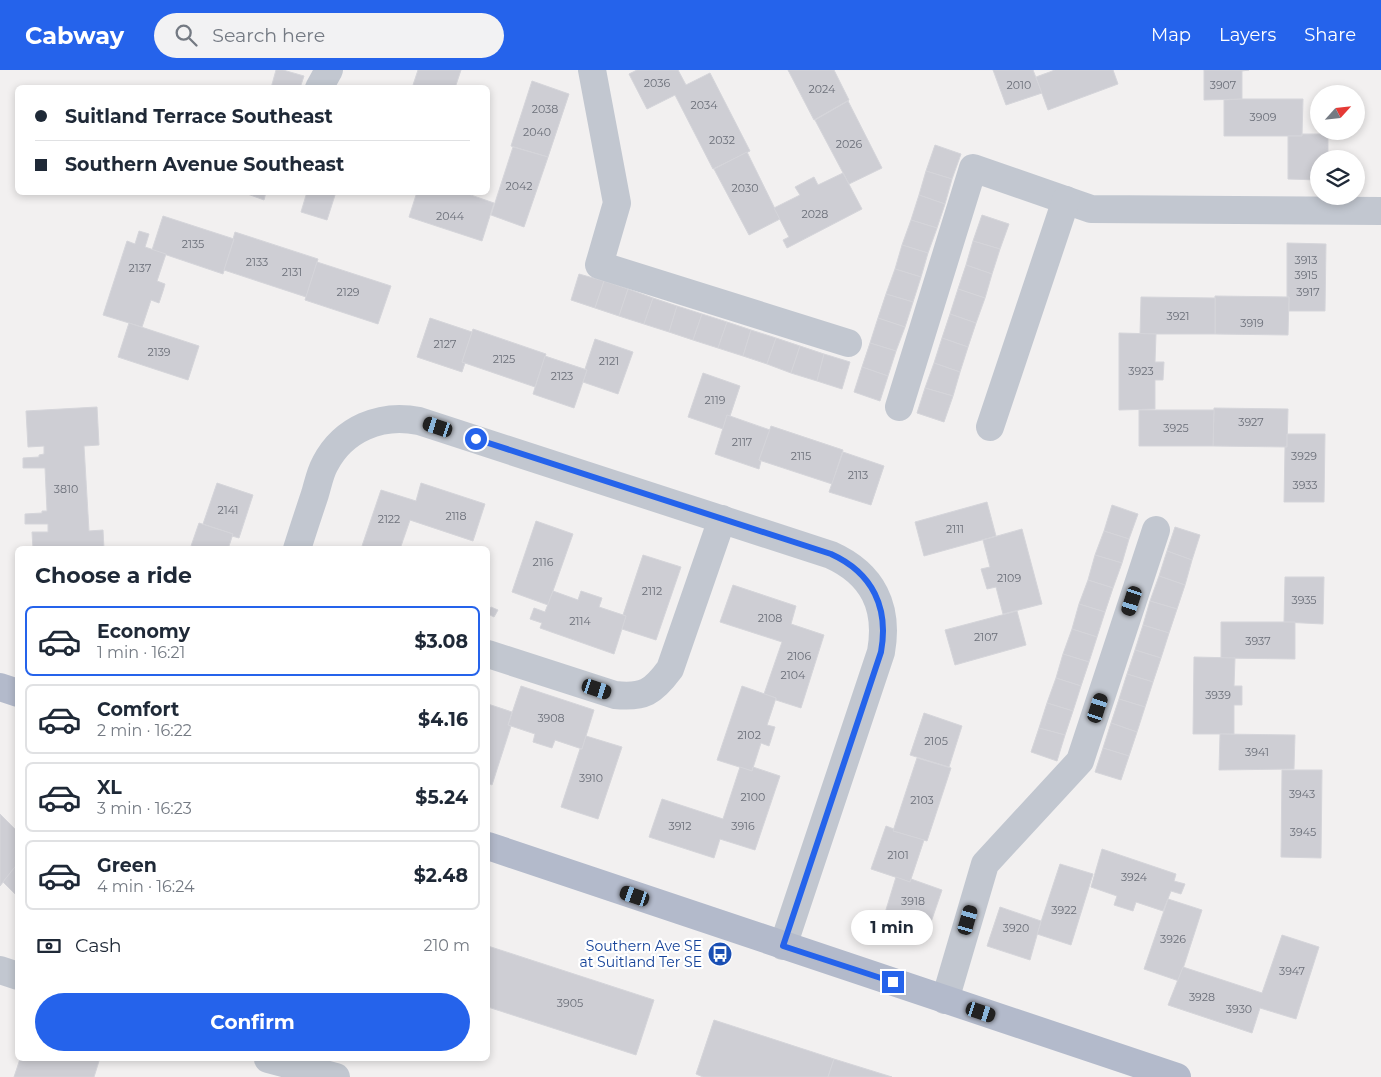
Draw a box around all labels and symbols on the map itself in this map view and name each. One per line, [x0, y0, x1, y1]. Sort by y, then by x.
house number: 2036 [644, 76, 670, 90]
house number: 2010 [1007, 78, 1031, 92]
house number: 3907 [1210, 78, 1236, 92]
house number: 2024 [809, 82, 836, 96]
north arrow [1310, 85, 1365, 140]
house number: 2034 [691, 98, 718, 112]
house number: 2038 [532, 102, 558, 116]
house number: 3909 [1250, 110, 1277, 124]
house number: 2040 [523, 125, 551, 139]
house number: 2032 [709, 133, 735, 147]
house number: 2026 [836, 137, 863, 151]
house number: 2042 [505, 179, 533, 193]
house number: 2030 [732, 181, 758, 195]
house number: 2028 [802, 207, 828, 221]
house number: 2044 [436, 209, 465, 223]
house number: 2135 [182, 237, 204, 251]
house number: 3913 [1294, 253, 1318, 267]
house number: 2133 [246, 255, 268, 269]
house number: 2137 [129, 261, 151, 275]
house number: 2131 [282, 265, 302, 279]
house number: 3915 [1294, 268, 1318, 282]
house number: 2129 [336, 285, 360, 299]
house number: 3917 [1296, 285, 1320, 299]
house number: 3921 [1166, 309, 1190, 323]
house number: 3919 [1240, 316, 1264, 330]
house number: 2127 [434, 337, 456, 351]
house number: 2139 [147, 345, 171, 359]
house number: 2125 [493, 352, 515, 366]
house number: 2121 [599, 354, 619, 368]
house number: 3923 [1128, 364, 1154, 378]
house number: 2123 [551, 369, 573, 383]
house number: 2119 [705, 393, 726, 407]
car [421, 415, 454, 439]
house number: 3927 [1238, 415, 1264, 429]
house number: 3925 [1163, 421, 1189, 435]
route start [465, 428, 487, 450]
house number: 2117 [732, 435, 752, 449]
house number: 2115 [791, 449, 811, 463]
house number: 3929 [1291, 449, 1317, 463]
house number: 2113 [848, 468, 868, 482]
house number: 3933 [1292, 478, 1318, 492]
house number: 3810 [54, 482, 78, 496]
house number: 2141 [217, 503, 239, 517]
house number: 2118 [445, 509, 467, 523]
house number: 2122 [378, 512, 400, 526]
house number: 2111 [946, 522, 964, 536]
house number: 2116 [533, 555, 554, 569]
house number: 2109 [997, 571, 1021, 585]
house number: 2112 [642, 584, 662, 598]
car [1120, 584, 1143, 618]
house number: 3935 [1291, 593, 1317, 607]
house number: 2108 [758, 611, 782, 625]
house number: 2114 [569, 614, 591, 628]
house number: 2107 [974, 630, 998, 644]
house number: 3937 [1245, 634, 1271, 648]
house number: 2106 [787, 649, 811, 663]
house number: 2104 [781, 668, 806, 682]
car [580, 677, 613, 701]
house number: 3939 [1205, 688, 1231, 702]
car [1086, 691, 1109, 725]
house number: 3908 [537, 711, 565, 725]
house number: 2102 [737, 728, 761, 742]
house number: 2105 [924, 734, 948, 748]
house number: 3941 [1245, 745, 1269, 759]
house number: 3910 [579, 771, 603, 785]
house number: 3943 [1289, 787, 1315, 801]
house number: 2100 [741, 790, 765, 804]
house number: 2103 [910, 793, 934, 807]
house number: 3912 [668, 819, 692, 833]
house number: 3916 [731, 819, 755, 833]
house number: 3945 [1290, 825, 1316, 839]
house number: 2101 [887, 848, 909, 862]
house number: 3924 [1121, 870, 1148, 884]
car [618, 884, 651, 908]
house number: 3918 [901, 894, 925, 908]
house number: 3922 [1051, 903, 1077, 917]
car [956, 904, 979, 936]
callout: 1 min [852, 910, 934, 944]
house number: 3920 [1003, 921, 1029, 935]
house number: 3926 [1160, 932, 1186, 946]
place label: Southern Ave SE at Suitland Ter SE [579, 937, 702, 971]
bus stop icon: Southern Ave SE at Suitland Ter SE [707, 941, 733, 967]
house number: 3947 [1279, 964, 1305, 978]
route end [882, 971, 904, 993]
house number: 3928 [1189, 990, 1215, 1004]
house number: 3905 [557, 996, 583, 1010]
car [964, 1000, 997, 1024]
house number: 3930 [1226, 1002, 1252, 1016]

